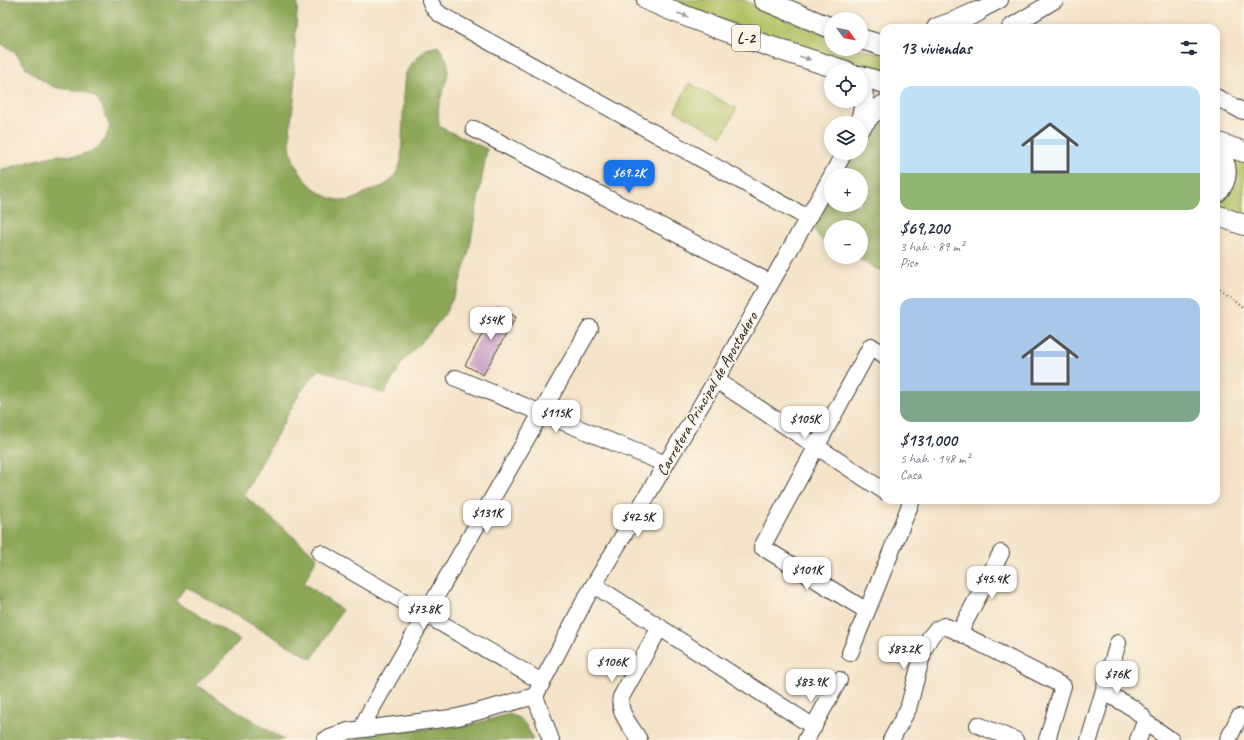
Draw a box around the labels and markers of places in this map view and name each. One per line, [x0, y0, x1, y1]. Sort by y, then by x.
pin: $69.2K [596, 160, 662, 194]
pin: $54K [467, 307, 515, 341]
pin: $115K [528, 400, 584, 434]
pin: $105K [777, 406, 833, 440]
pin: $131K [459, 500, 515, 534]
pin: $42.5K [605, 504, 671, 538]
pin: $101K [779, 557, 835, 591]
pin: $45.4K [959, 566, 1025, 600]
pin: $73.8K [391, 596, 457, 630]
pin: $83.2K [871, 636, 937, 670]
pin: $106K [584, 649, 640, 683]
pin: $76K [1093, 661, 1141, 695]
pin: $83.9K [778, 669, 844, 703]

